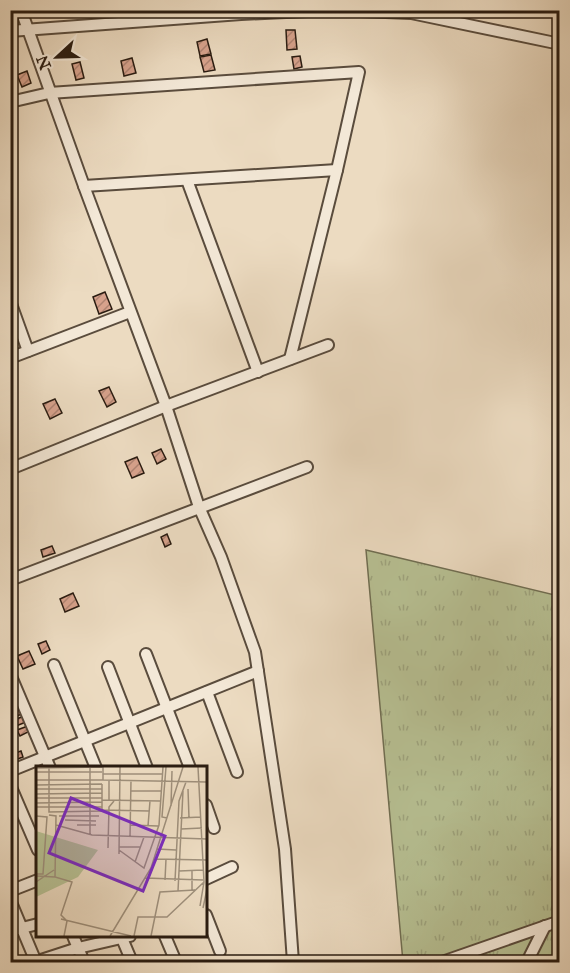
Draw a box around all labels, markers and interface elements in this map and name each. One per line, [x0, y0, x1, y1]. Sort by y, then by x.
north arrow [27, 27, 87, 87]
text: N [32, 52, 55, 72]
inset map [36, 766, 207, 937]

